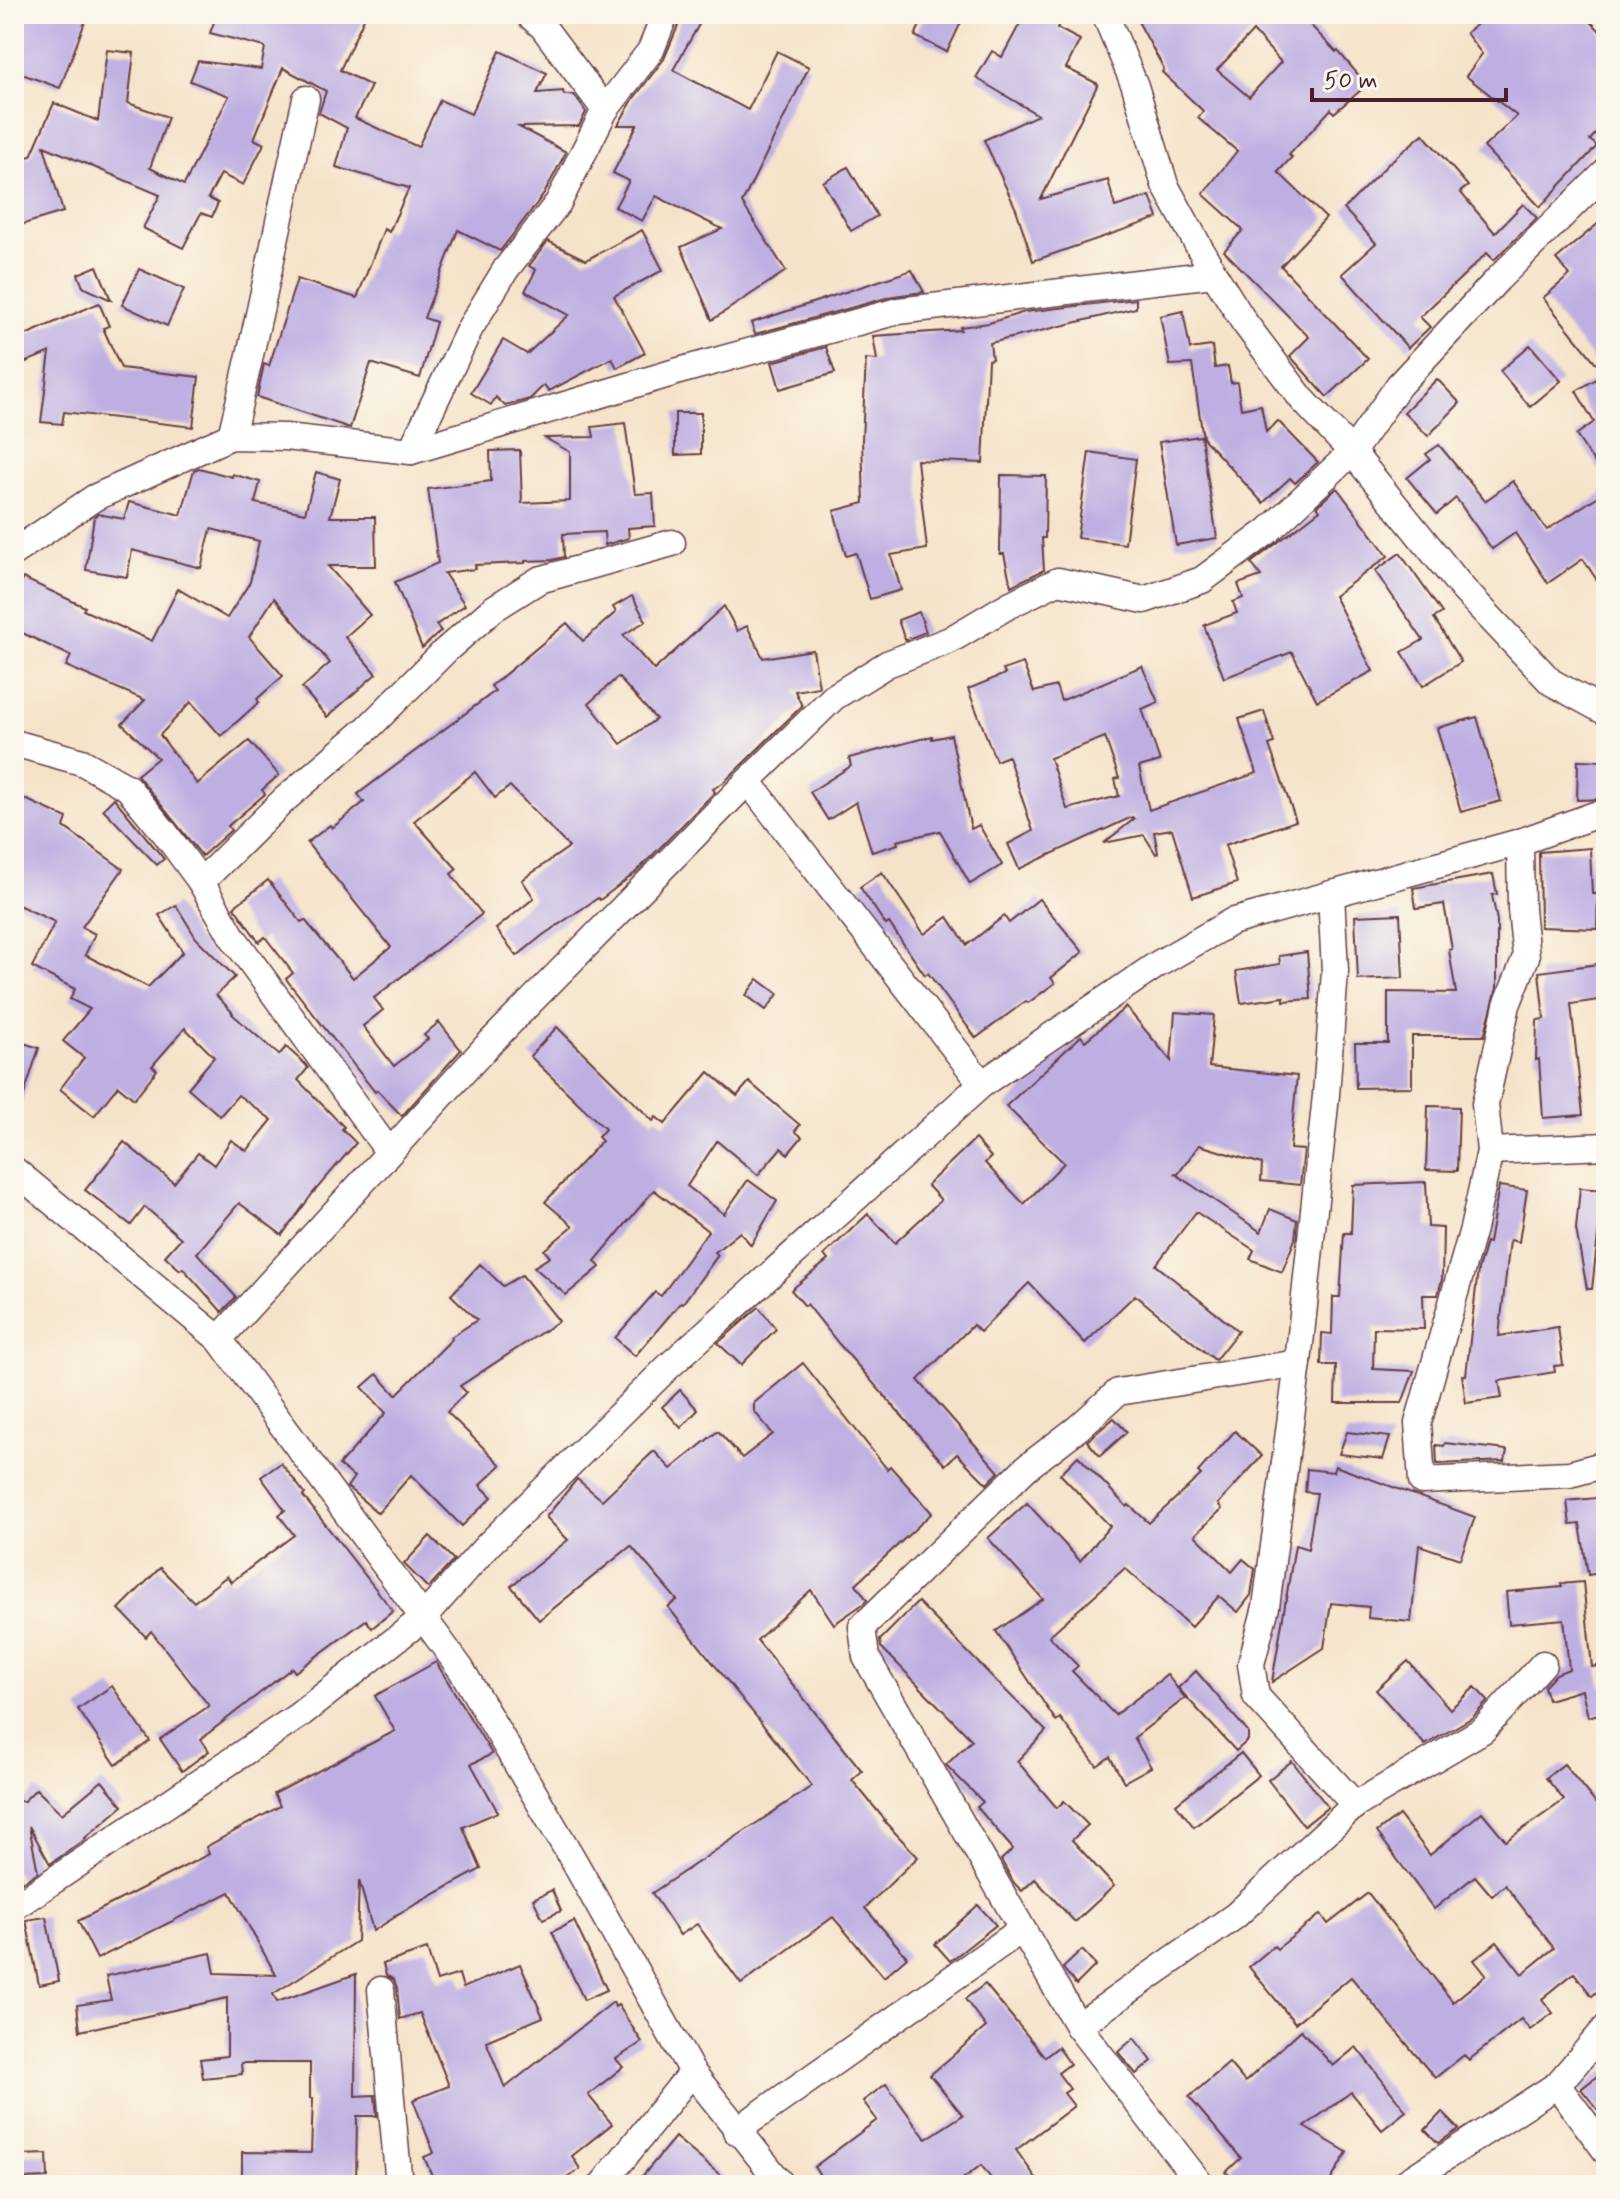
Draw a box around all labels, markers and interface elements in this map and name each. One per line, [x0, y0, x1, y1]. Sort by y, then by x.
scale bar [1312, 52, 1506, 102]
text: 50 m [1324, 66, 1378, 97]

